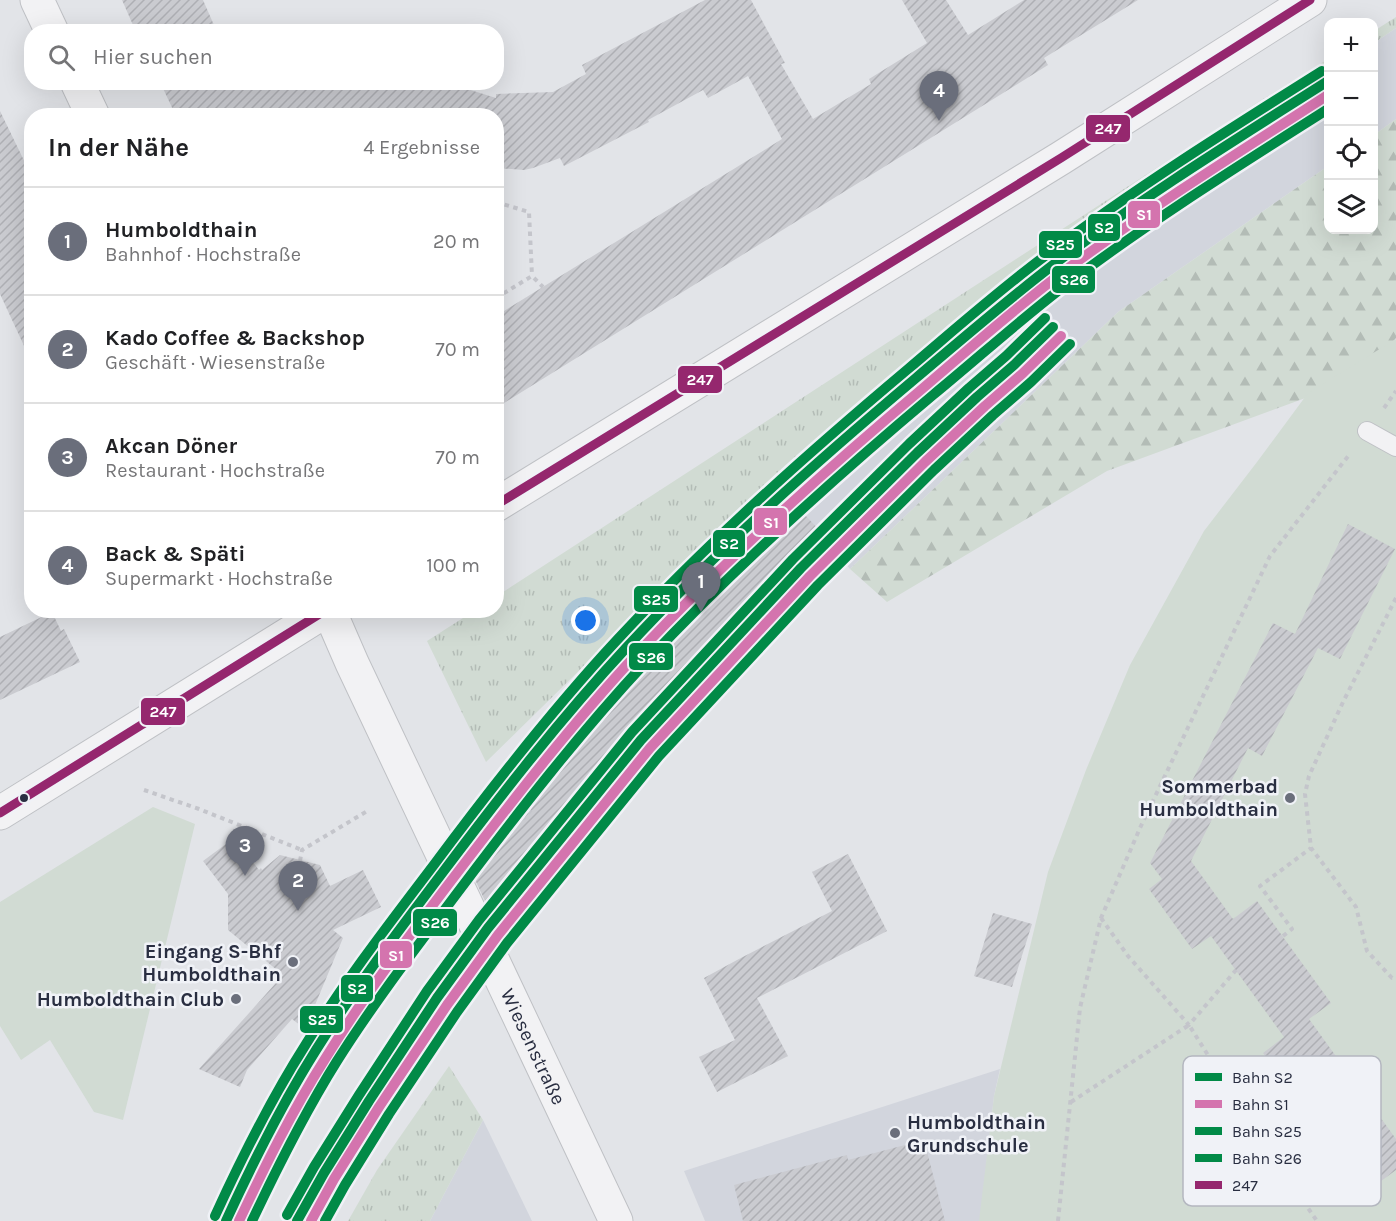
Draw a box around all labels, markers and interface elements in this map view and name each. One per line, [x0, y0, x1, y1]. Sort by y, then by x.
map controls [1324, 18, 1378, 234]
button: + [1324, 18, 1378, 72]
search box [24, 24, 504, 90]
icon: search [45, 41, 78, 74]
text: Hier suchen [93, 44, 213, 70]
pin: 4 [920, 72, 958, 121]
button: − [1324, 72, 1378, 126]
line badge: 247 [1085, 114, 1131, 143]
text: 247 [1094, 119, 1122, 138]
button: locate [1324, 126, 1378, 180]
text: In der Nähe [48, 132, 189, 163]
text: 4 Ergebnisse [363, 136, 480, 159]
button: layers [1324, 180, 1378, 234]
line badge: S1 [1127, 200, 1161, 229]
text: S1 [1136, 205, 1152, 224]
line badge: S2 [1087, 213, 1121, 242]
text: Humboldthain [105, 217, 258, 243]
text: S2 [1094, 218, 1114, 237]
text: 1 [64, 230, 71, 253]
text: 20 m [433, 230, 480, 253]
line badge: S25 [1038, 230, 1083, 259]
text: S25 [1045, 235, 1075, 254]
text: Bahnhof · Hochstraße [105, 243, 301, 266]
line badge: S26 [1051, 265, 1096, 294]
text: S26 [1059, 270, 1089, 289]
text: Kado Coffee & Backshop [105, 325, 365, 351]
text: 2 [61, 338, 74, 361]
text: 70 m [435, 338, 480, 361]
text: Geschäft · Wiesenstraße [105, 351, 325, 374]
line badge: 247 [677, 365, 723, 394]
text: 247 [686, 370, 714, 389]
text: Akcan Döner [105, 433, 237, 459]
text: 3 [61, 446, 74, 469]
text: 70 m [435, 446, 480, 469]
text: Restaurant · Hochstraße [105, 459, 325, 482]
line badge: S1 [753, 507, 788, 536]
text: S1 [763, 513, 779, 532]
line badge: S2 [712, 529, 746, 558]
text: S2 [719, 534, 739, 553]
text: Back & Späti [105, 541, 245, 567]
text: 4 [62, 554, 73, 577]
text: 100 m [426, 554, 480, 577]
pin: 1 [682, 562, 720, 612]
text: Supermarkt · Hochstraße [105, 567, 333, 590]
line badge: S25 [633, 585, 679, 613]
text: S25 [641, 590, 671, 609]
your location [571, 606, 600, 635]
line badge: S26 [628, 642, 674, 671]
text: S26 [636, 648, 666, 667]
line badge: 247 [140, 697, 186, 726]
text: 247 [149, 702, 177, 721]
place label: Sommerbad Humboldthain [1139, 775, 1278, 821]
marker: Sommerbad Humboldthain [1283, 791, 1297, 805]
unlabelled marker [18, 792, 30, 804]
pin: 3 [226, 826, 264, 876]
pin: 2 [278, 862, 318, 911]
line badge: S26 [412, 908, 458, 937]
text: S26 [420, 913, 450, 932]
place label: Eingang S-Bhf Humboldthain [142, 940, 282, 986]
line badge: S1 [379, 940, 413, 969]
text: S1 [388, 946, 404, 965]
marker: Eingang S-Bhf Humboldthain [286, 955, 300, 969]
line badge: S2 [340, 974, 374, 1003]
text: S2 [347, 979, 367, 998]
street label: Wiesenstraße [496, 985, 571, 1108]
place label: Humboldthain Club [37, 988, 224, 1011]
marker: Humboldthain Club [229, 992, 243, 1006]
line badge: S25 [299, 1005, 344, 1034]
text: S25 [307, 1010, 337, 1029]
legend [1183, 1056, 1381, 1206]
text: Bahn S2 [1232, 1068, 1293, 1087]
text: Bahn S1 [1232, 1095, 1289, 1114]
place label: Humboldthain Grundschule [907, 1111, 1046, 1157]
text: Bahn S25 [1232, 1122, 1302, 1141]
marker: Humboldthain Grundschule [888, 1126, 902, 1140]
text: Bahn S26 [1232, 1149, 1302, 1168]
text: 247 [1232, 1176, 1258, 1195]

